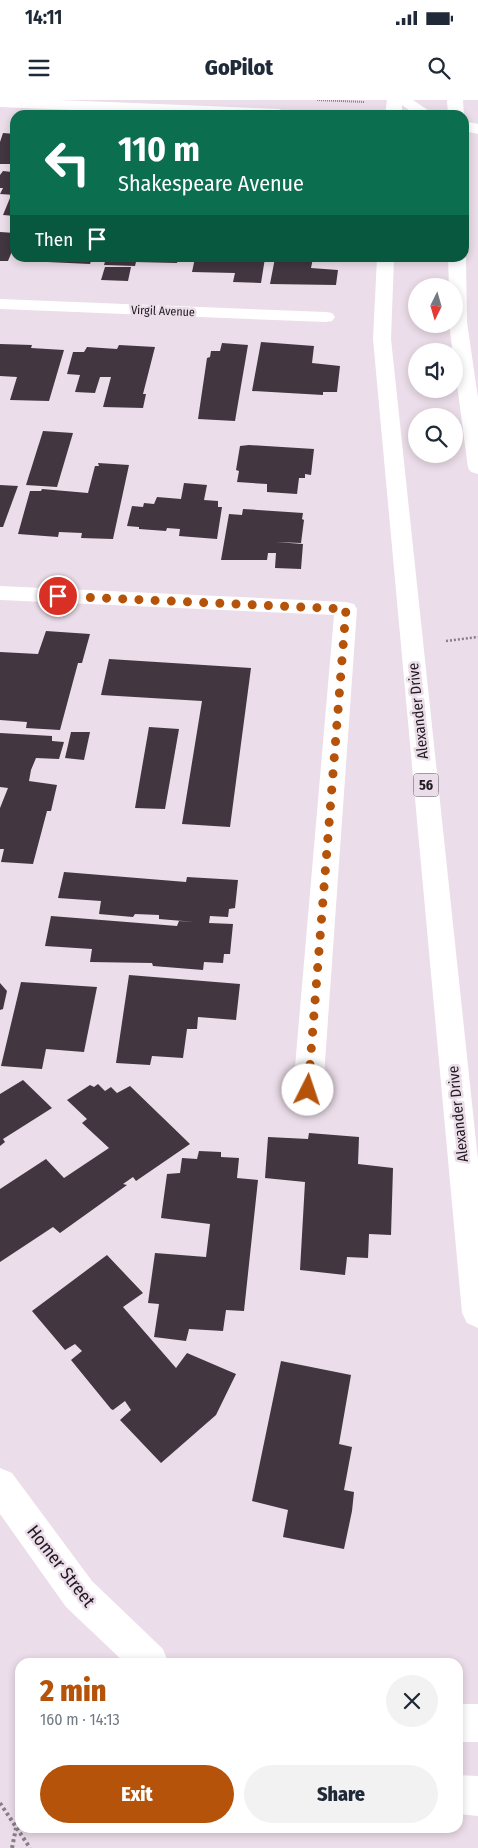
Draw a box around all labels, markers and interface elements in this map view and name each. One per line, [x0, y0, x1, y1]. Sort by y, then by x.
text: 14:11 [25, 6, 62, 29]
icon: menu [25, 54, 53, 82]
text: GoPilot [205, 54, 273, 81]
icon: search [425, 54, 453, 82]
text: 110 m [118, 128, 200, 170]
icon: left [35, 130, 100, 195]
text: Shakespeare Avenue [118, 170, 304, 197]
icon: arrive [83, 225, 111, 253]
text: Then [35, 228, 73, 251]
north arrow [408, 278, 462, 332]
map controls [408, 278, 463, 463]
street label: Virgil Avenue [131, 303, 195, 319]
button: sound [408, 343, 463, 398]
button: search [408, 408, 463, 463]
pin [37, 575, 79, 617]
icon: arrive [44, 582, 72, 610]
street label: Alexander Drive [404, 662, 432, 760]
road number: 56 [414, 774, 438, 796]
position arrow [281, 1063, 333, 1115]
street label: Alexander Drive [444, 1065, 472, 1163]
street label: Homer Street [22, 1521, 100, 1611]
text: 2 min [40, 1673, 106, 1709]
button: close [386, 1675, 438, 1727]
text: 160 m · 14:13 [40, 1710, 120, 1729]
button: Exit [40, 1765, 234, 1823]
button: Share [244, 1765, 438, 1823]

